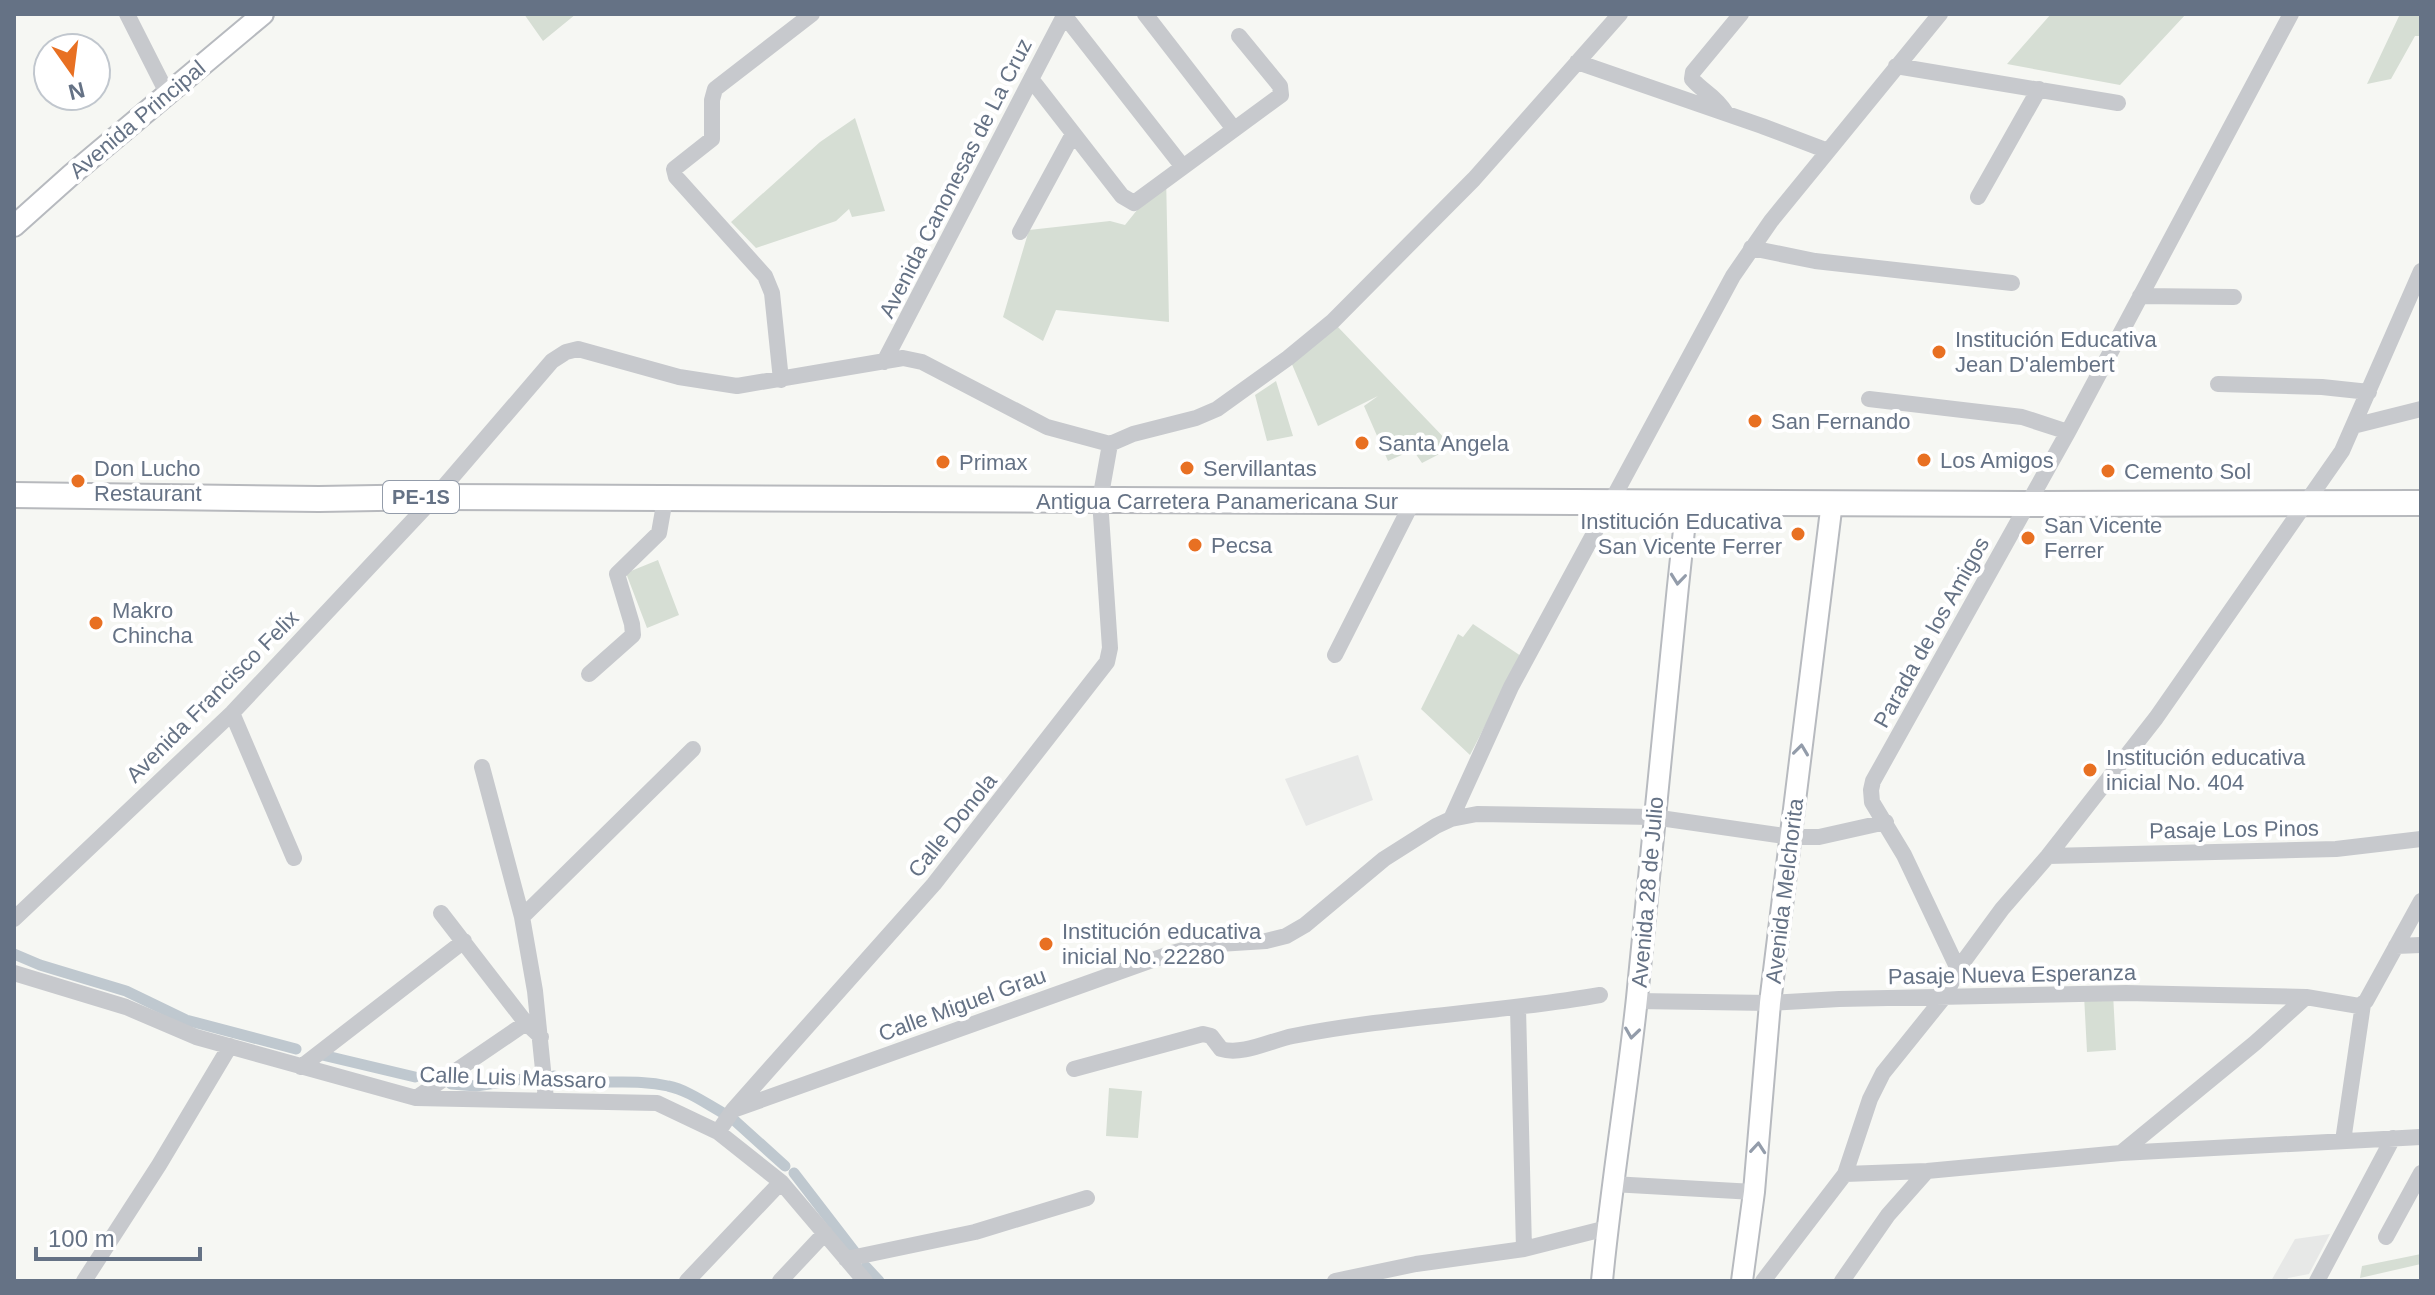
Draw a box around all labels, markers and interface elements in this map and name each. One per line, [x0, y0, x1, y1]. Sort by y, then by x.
north arrow [32, 32, 112, 112]
street label: Avenida Canonesas de La Cruz [874, 34, 1037, 322]
street label: Avenida Principal [64, 55, 210, 183]
text: N [66, 77, 87, 105]
place label: Institución Educativa Jean D'alembert [1955, 327, 2158, 377]
marker: Institución Educativa Jean D'alembert [1930, 343, 1948, 361]
place label: San Fernando [1771, 409, 1910, 434]
marker: San Fernando [1746, 412, 1764, 430]
place label: Santa Angela [1378, 431, 1510, 456]
marker: Santa Angela [1353, 434, 1371, 452]
place label: Los Amigos [1940, 448, 2054, 473]
place label: Primax [959, 450, 1027, 475]
marker: Los Amigos [1915, 451, 1933, 469]
marker: Primax [934, 453, 952, 471]
place label: Don Lucho Restaurant [94, 456, 202, 506]
place label: Servillantas [1203, 456, 1317, 481]
marker: Servillantas [1178, 459, 1196, 477]
place label: Cemento Sol [2124, 459, 2251, 484]
marker: Cemento Sol [2099, 462, 2117, 480]
marker: Don Lucho Restaurant [69, 472, 87, 490]
road number: PE-1S [383, 481, 459, 513]
street label: Antigua Carretera Panamericana Sur [1036, 489, 1398, 514]
place label: Institución Educativa San Vicente Ferrer [1580, 509, 1783, 559]
place label: San Vicente Ferrer [2044, 513, 2162, 563]
marker: Institución Educativa San Vicente Ferrer [1789, 525, 1807, 543]
marker: San Vicente Ferrer [2019, 529, 2037, 547]
place label: Pecsa [1211, 533, 1273, 558]
street label: Parada de los Amigos [1869, 533, 1994, 732]
marker: Pecsa [1186, 536, 1204, 554]
one-way arrow [1670, 573, 1687, 586]
place label: Makro Chincha [112, 598, 193, 648]
street label: Avenida Francisco Felix [121, 605, 304, 788]
marker: Makro Chincha [87, 614, 105, 632]
one-way arrow [1793, 744, 1810, 757]
place label: Institución educativa inicial No. 404 [2106, 745, 2306, 795]
marker: Institución educativa inicial No. 404 [2081, 761, 2099, 779]
street label: Calle Donola [903, 768, 1002, 882]
street label: Avenida 28 de Julio [1627, 795, 1668, 989]
street label: Avenida Melchorita [1761, 796, 1808, 985]
street label: Pasaje Los Pinos [2149, 816, 2319, 843]
place label: Institución educativa inicial No. 22280 [1062, 919, 1262, 969]
marker: Institución educativa inicial No. 22280 [1037, 935, 1055, 953]
street label: Pasaje Nueva Esperanza [1888, 960, 2137, 989]
street label: Calle Miguel Grau [875, 963, 1049, 1046]
one-way arrow [1624, 1026, 1641, 1040]
street label: Calle Luis Massaro [419, 1062, 607, 1093]
one-way arrow [1749, 1141, 1766, 1154]
scale bar [36, 1211, 200, 1261]
text: 100 m [48, 1225, 115, 1252]

